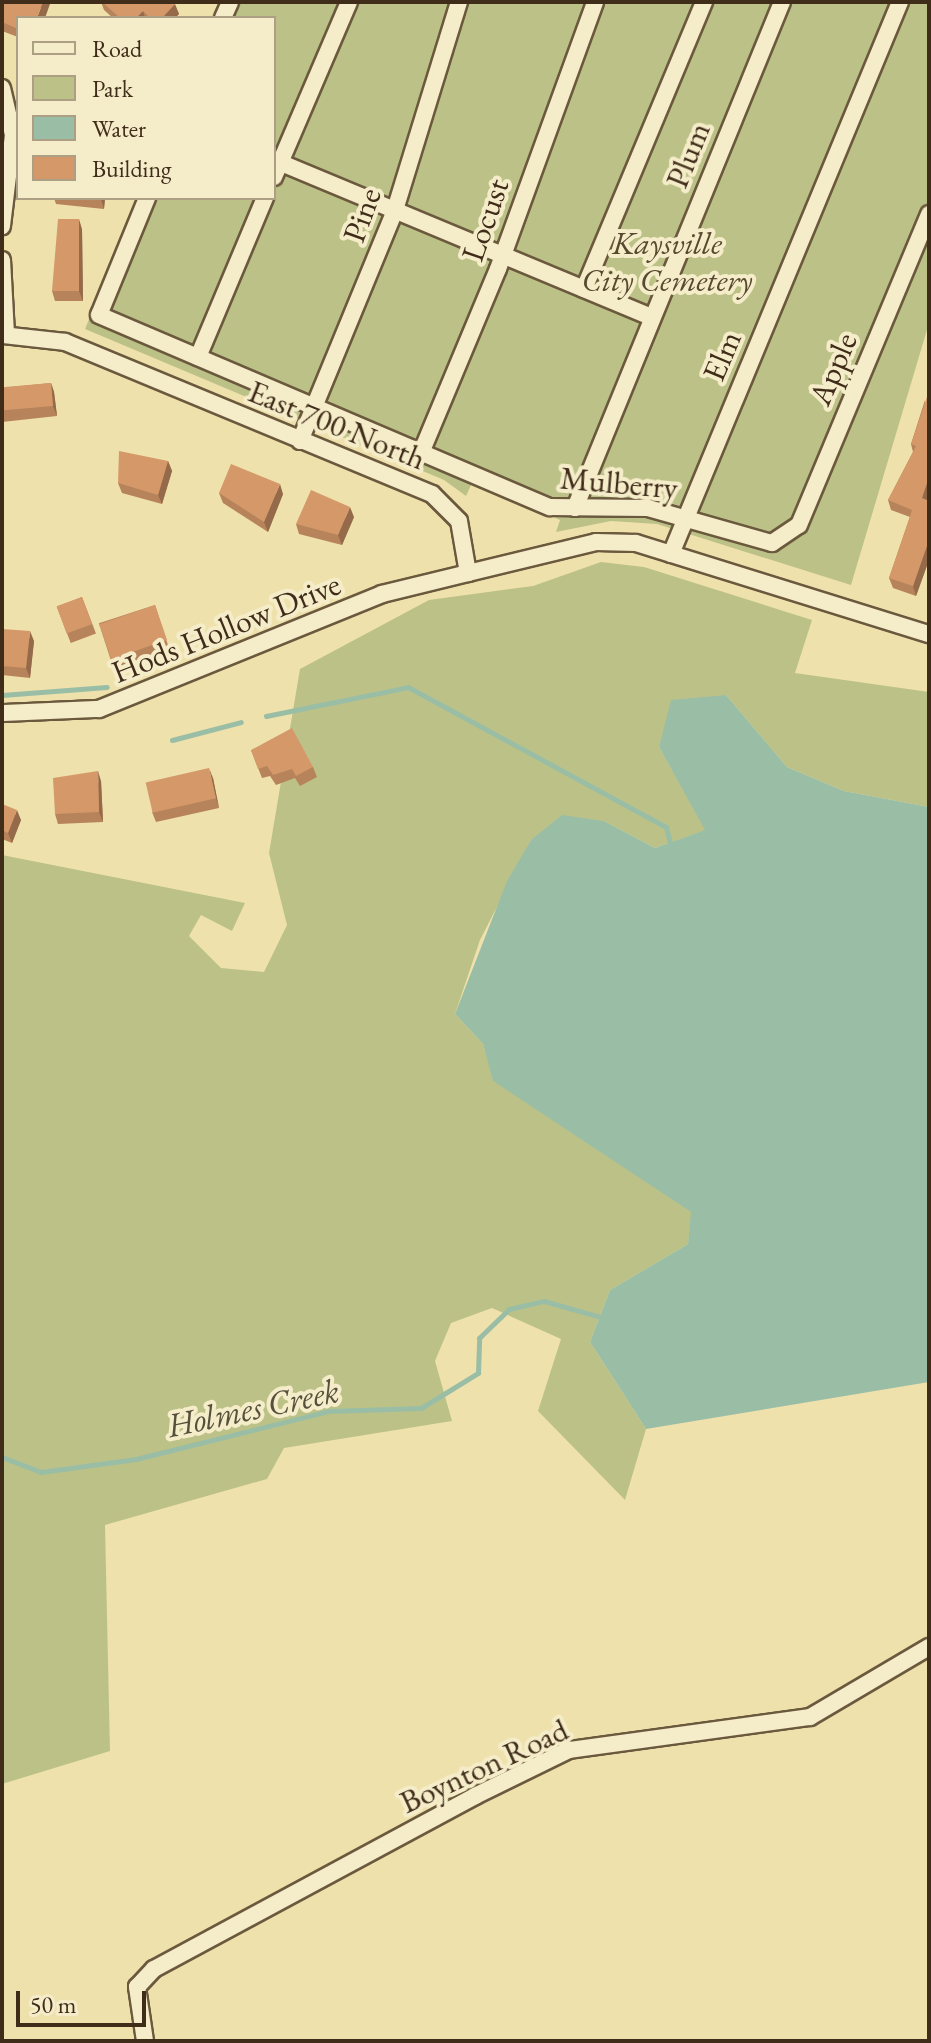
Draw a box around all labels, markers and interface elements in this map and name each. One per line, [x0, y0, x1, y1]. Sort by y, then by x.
legend [16, 16, 276, 200]
text: Road [92, 33, 142, 64]
text: Park [92, 73, 133, 104]
text: Water [92, 113, 146, 144]
street label: Plum [658, 117, 718, 193]
text: Building [92, 153, 172, 184]
street label: Locust [453, 174, 517, 266]
street label: Pine [335, 183, 389, 247]
park label: Kaysville City Cemetery [582, 225, 752, 300]
street label: Elm [694, 325, 750, 387]
street label: Apple [801, 327, 865, 411]
street label: East 700 North [243, 372, 431, 478]
street label: Mulberry [559, 459, 679, 507]
street label: Hods Hollow Drive [106, 565, 346, 691]
water label: Holmes Creek [164, 1370, 342, 1446]
street label: Boynton Road [394, 1710, 574, 1822]
scale bar [20, 1975, 150, 2025]
text: 50 m [30, 1989, 77, 2020]

